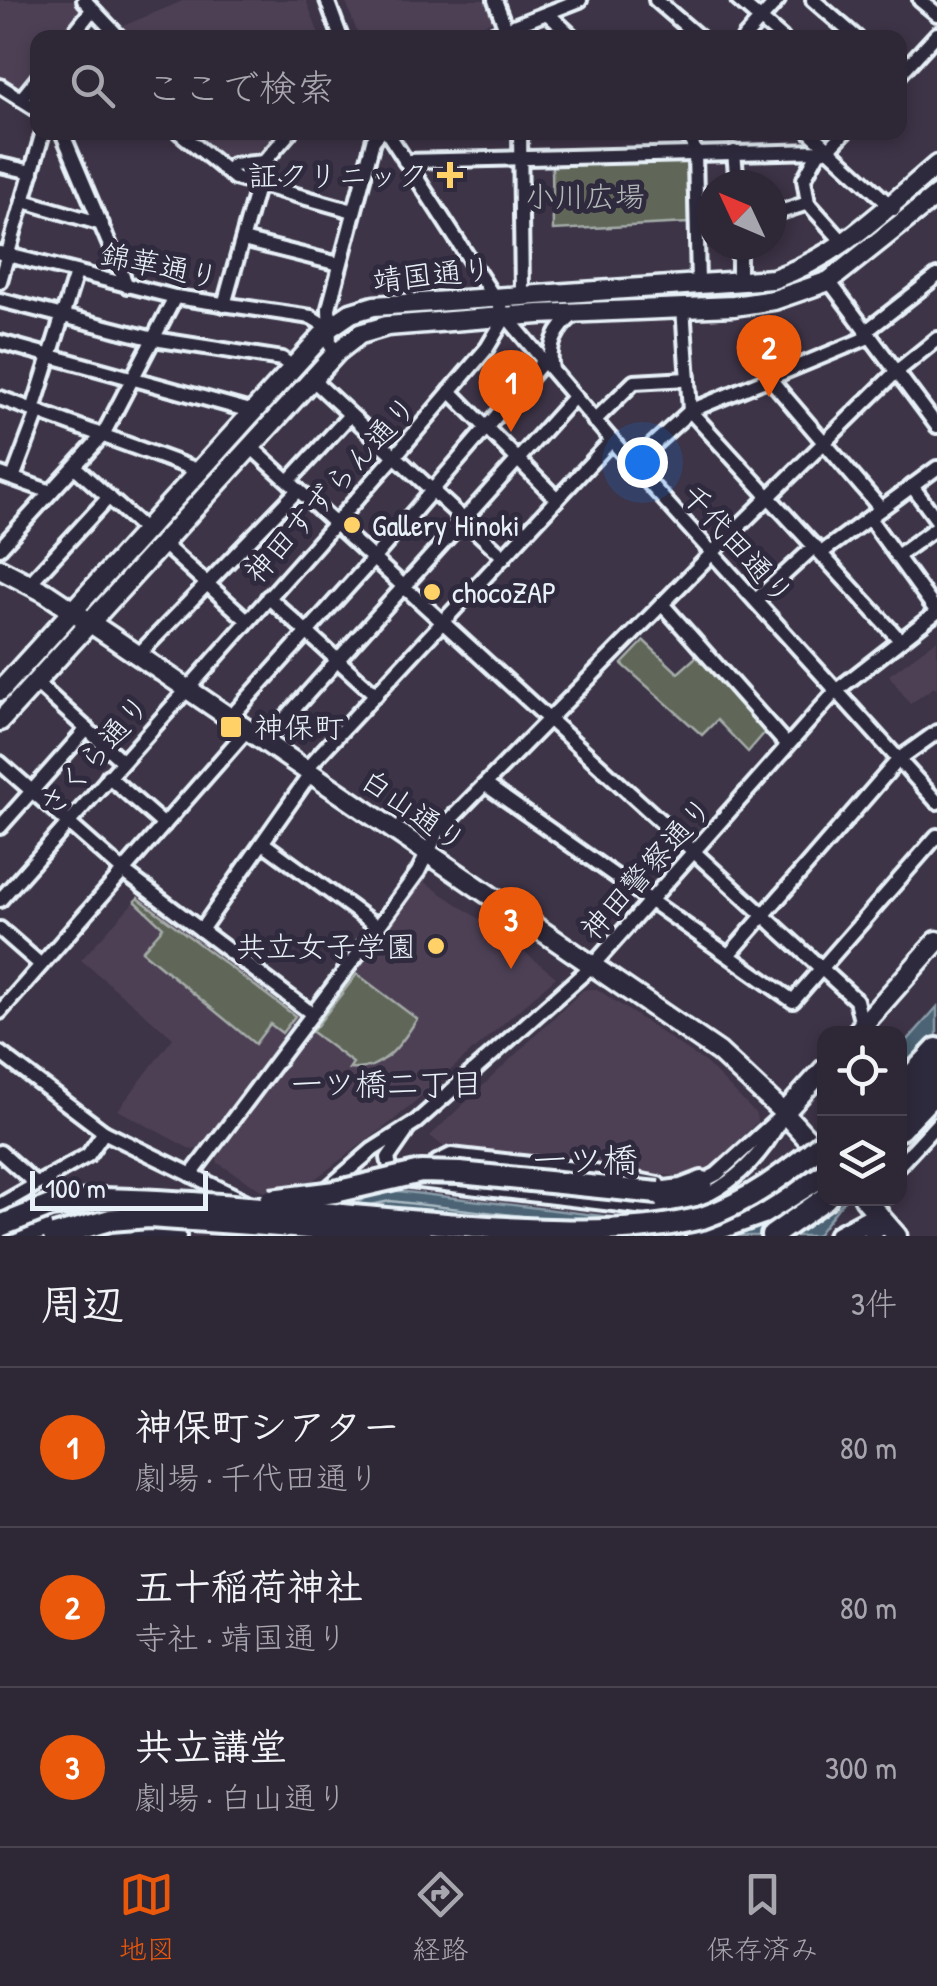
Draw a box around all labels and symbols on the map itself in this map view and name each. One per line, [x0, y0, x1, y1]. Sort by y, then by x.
place label: 証クリニック [248, 155, 428, 195]
marker: 証クリニック [437, 162, 463, 188]
north arrow [697, 170, 787, 260]
park label: 小川広場 [525, 176, 645, 216]
street label: 錦華通り [97, 233, 223, 297]
street label: 靖国通り [370, 248, 494, 300]
pin: 2 [736, 314, 802, 397]
pin: 1 [478, 350, 544, 432]
street label: 神田すずらん通り [235, 386, 425, 592]
your location [617, 437, 668, 488]
street label: 千代田通り [673, 475, 803, 613]
place label: Gallery Hinoki [372, 505, 520, 545]
marker: Gallery Hinoki [341, 514, 363, 536]
place label: chocoZAP [452, 572, 556, 612]
marker: chocoZAP [421, 581, 443, 603]
street label: さくら通り [30, 685, 158, 825]
place label: 神保町 [254, 707, 344, 747]
marker: 神保町 [218, 714, 244, 740]
street label: 白山通り [353, 759, 475, 861]
street label: 神田警察通り [571, 788, 721, 948]
pin: 3 [478, 886, 544, 969]
place label: 共立女子学園 [236, 926, 416, 966]
marker: 共立女子学園 [425, 935, 447, 957]
district label: 一ツ橋二丁目 [291, 1062, 483, 1105]
district label: 一ツ橋 [532, 1136, 638, 1183]
scale bar [30, 1166, 208, 1210]

